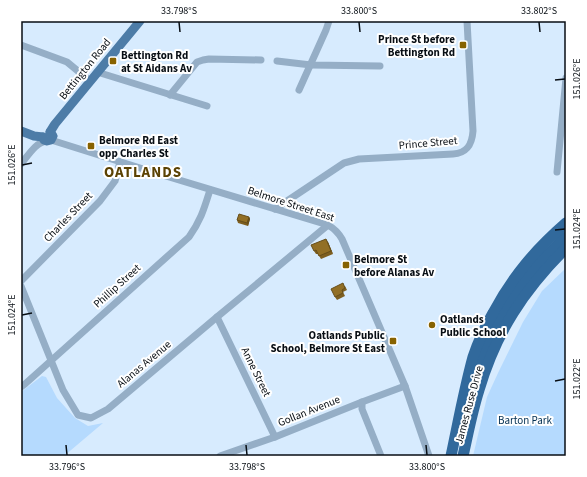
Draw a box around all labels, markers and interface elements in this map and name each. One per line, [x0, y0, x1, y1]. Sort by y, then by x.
text: 33.798°S [161, 4, 197, 18]
text: 33.800°S [341, 4, 377, 18]
text: 33.802°S [521, 4, 557, 18]
place label: Prince St before Bettington Rd [378, 32, 455, 60]
street label: Bettington Road [56, 35, 114, 103]
marker: Prince St before Bettington Rd [458, 40, 468, 50]
place label: Bettington Rd at St Aidans Av [121, 48, 192, 76]
marker: Bettington Rd at St Aidans Av [108, 56, 118, 66]
text: 151.026°E [570, 59, 584, 99]
place label: Belmore Rd East opp Charles St [99, 133, 179, 161]
street label: Prince Street [398, 133, 458, 153]
marker: Belmore Rd East opp Charles St [86, 141, 96, 151]
text: 151.026°E [5, 145, 19, 185]
district label: OATLANDS [104, 162, 182, 183]
street label: Belmore Street East [246, 183, 337, 225]
street label: Charles Street [40, 188, 96, 245]
text: 151.024°E [570, 209, 584, 249]
place label: Belmore St before Alanas Av [354, 252, 434, 280]
street label: Phillip Street [90, 260, 144, 311]
marker: Belmore St before Alanas Av [341, 260, 351, 270]
text: 151.024°E [5, 295, 19, 335]
place label: Oatlands Public School [440, 312, 506, 340]
marker: Oatlands Public School [427, 320, 437, 330]
place label: Oatlands Public School, Belmore St East [270, 328, 386, 356]
marker: Oatlands Public School, Belmore St East [388, 336, 398, 346]
street label: Alanas Avenue [114, 337, 175, 391]
street label: Anne Street [238, 345, 275, 399]
text: 151.022°E [570, 359, 584, 399]
street label: James Ruse Drive [451, 364, 487, 446]
street label: Gollan Avenue [276, 391, 343, 430]
park label: Barton Park [498, 413, 553, 428]
text: 33.796°S [49, 460, 85, 474]
text: 33.798°S [229, 460, 265, 474]
text: 33.800°S [409, 460, 445, 474]

